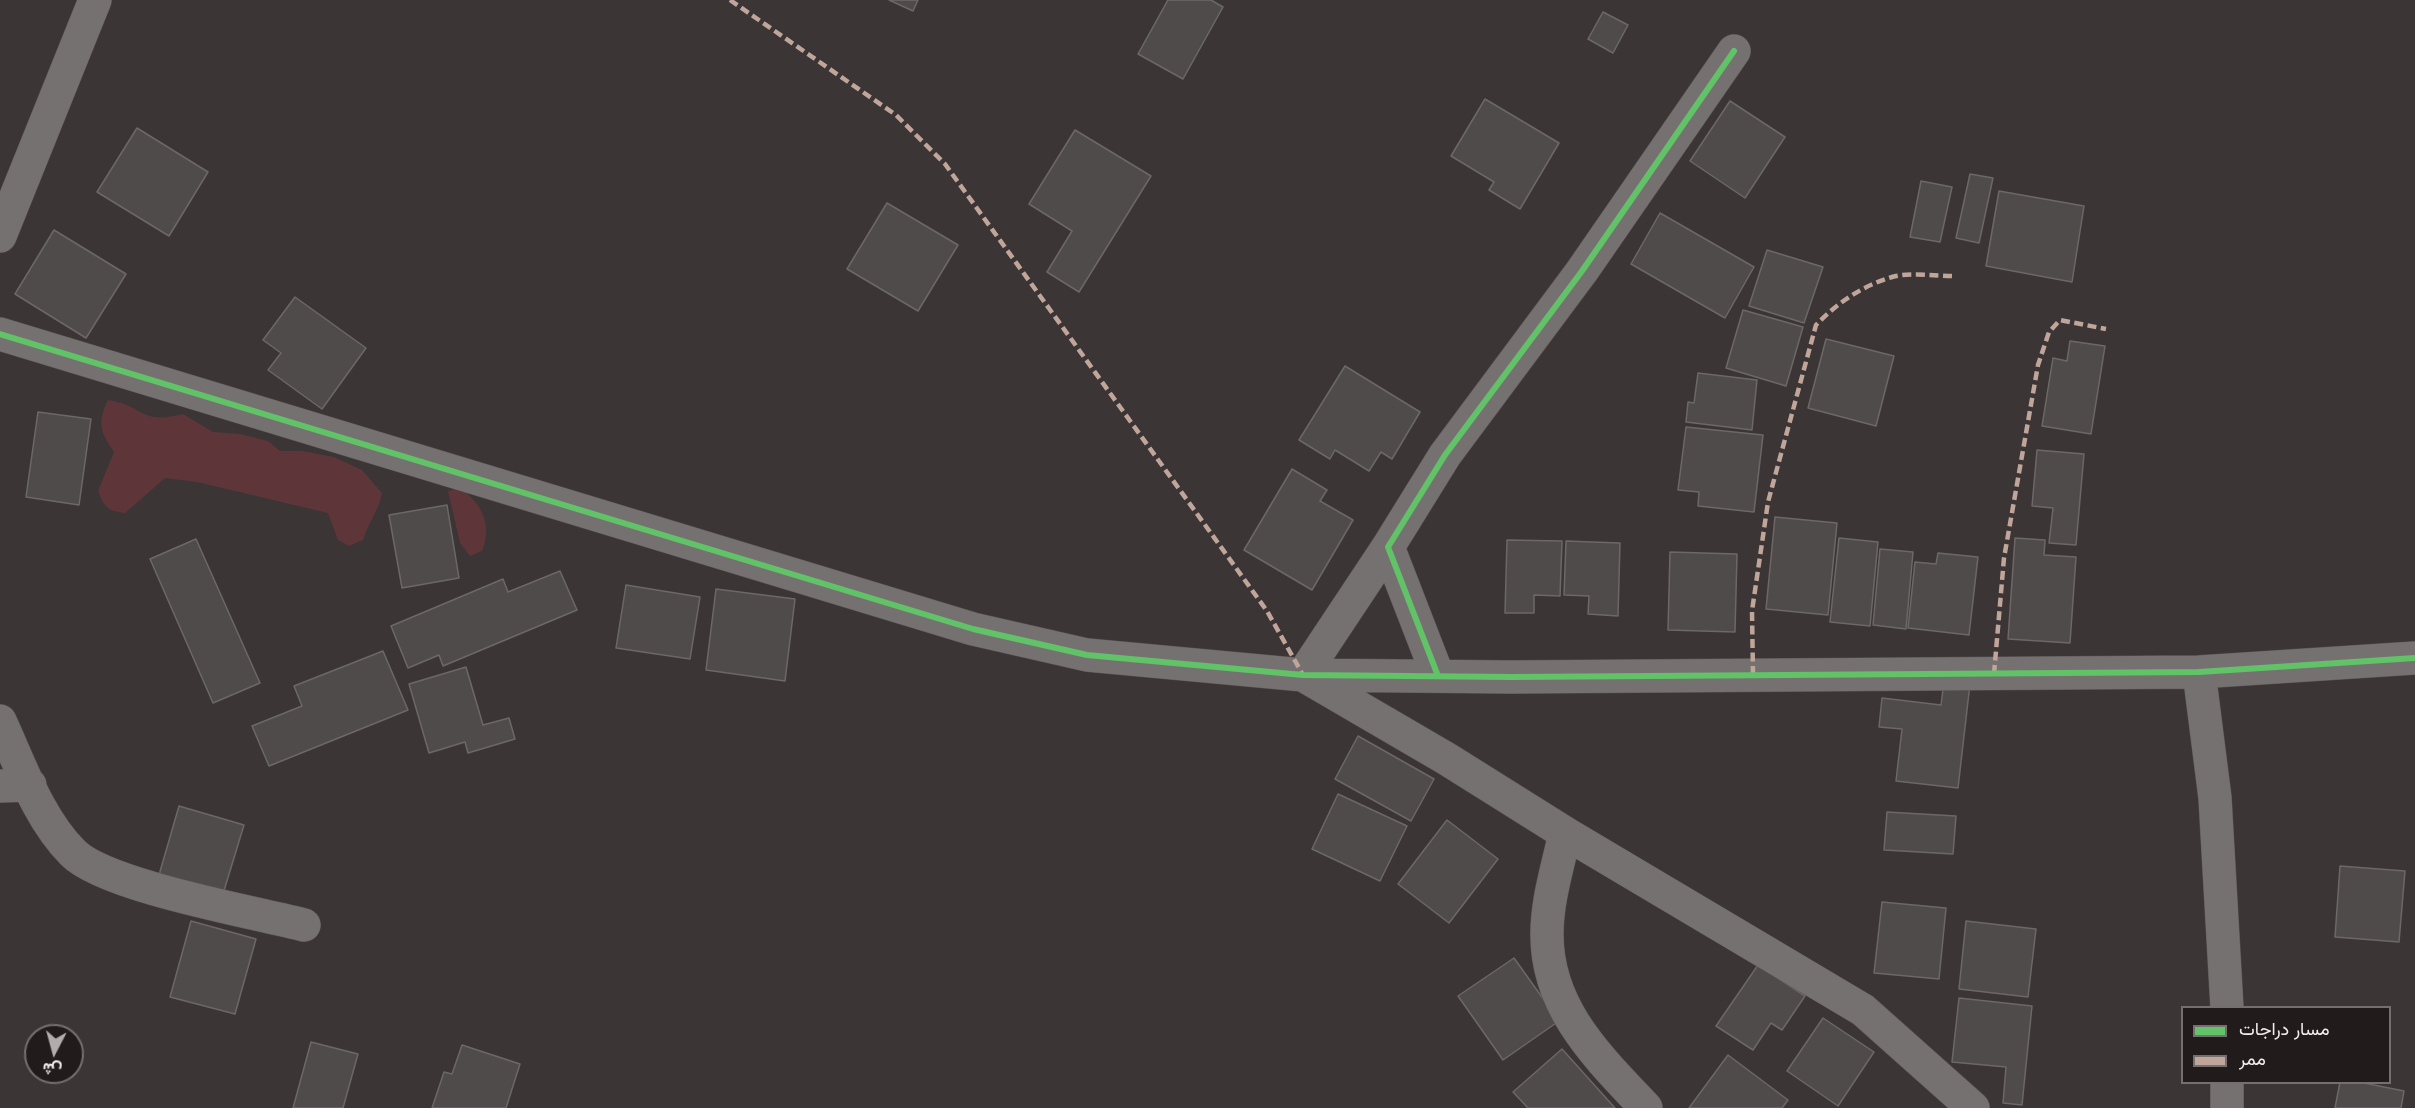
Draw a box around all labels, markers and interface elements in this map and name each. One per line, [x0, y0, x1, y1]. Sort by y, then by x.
legend [2181, 1006, 2391, 1084]
text: مسار دراجات [2239, 1017, 2330, 1040]
north arrow [24, 1024, 84, 1084]
text: ممر [2239, 1047, 2266, 1070]
text: ش [42, 1059, 63, 1081]

